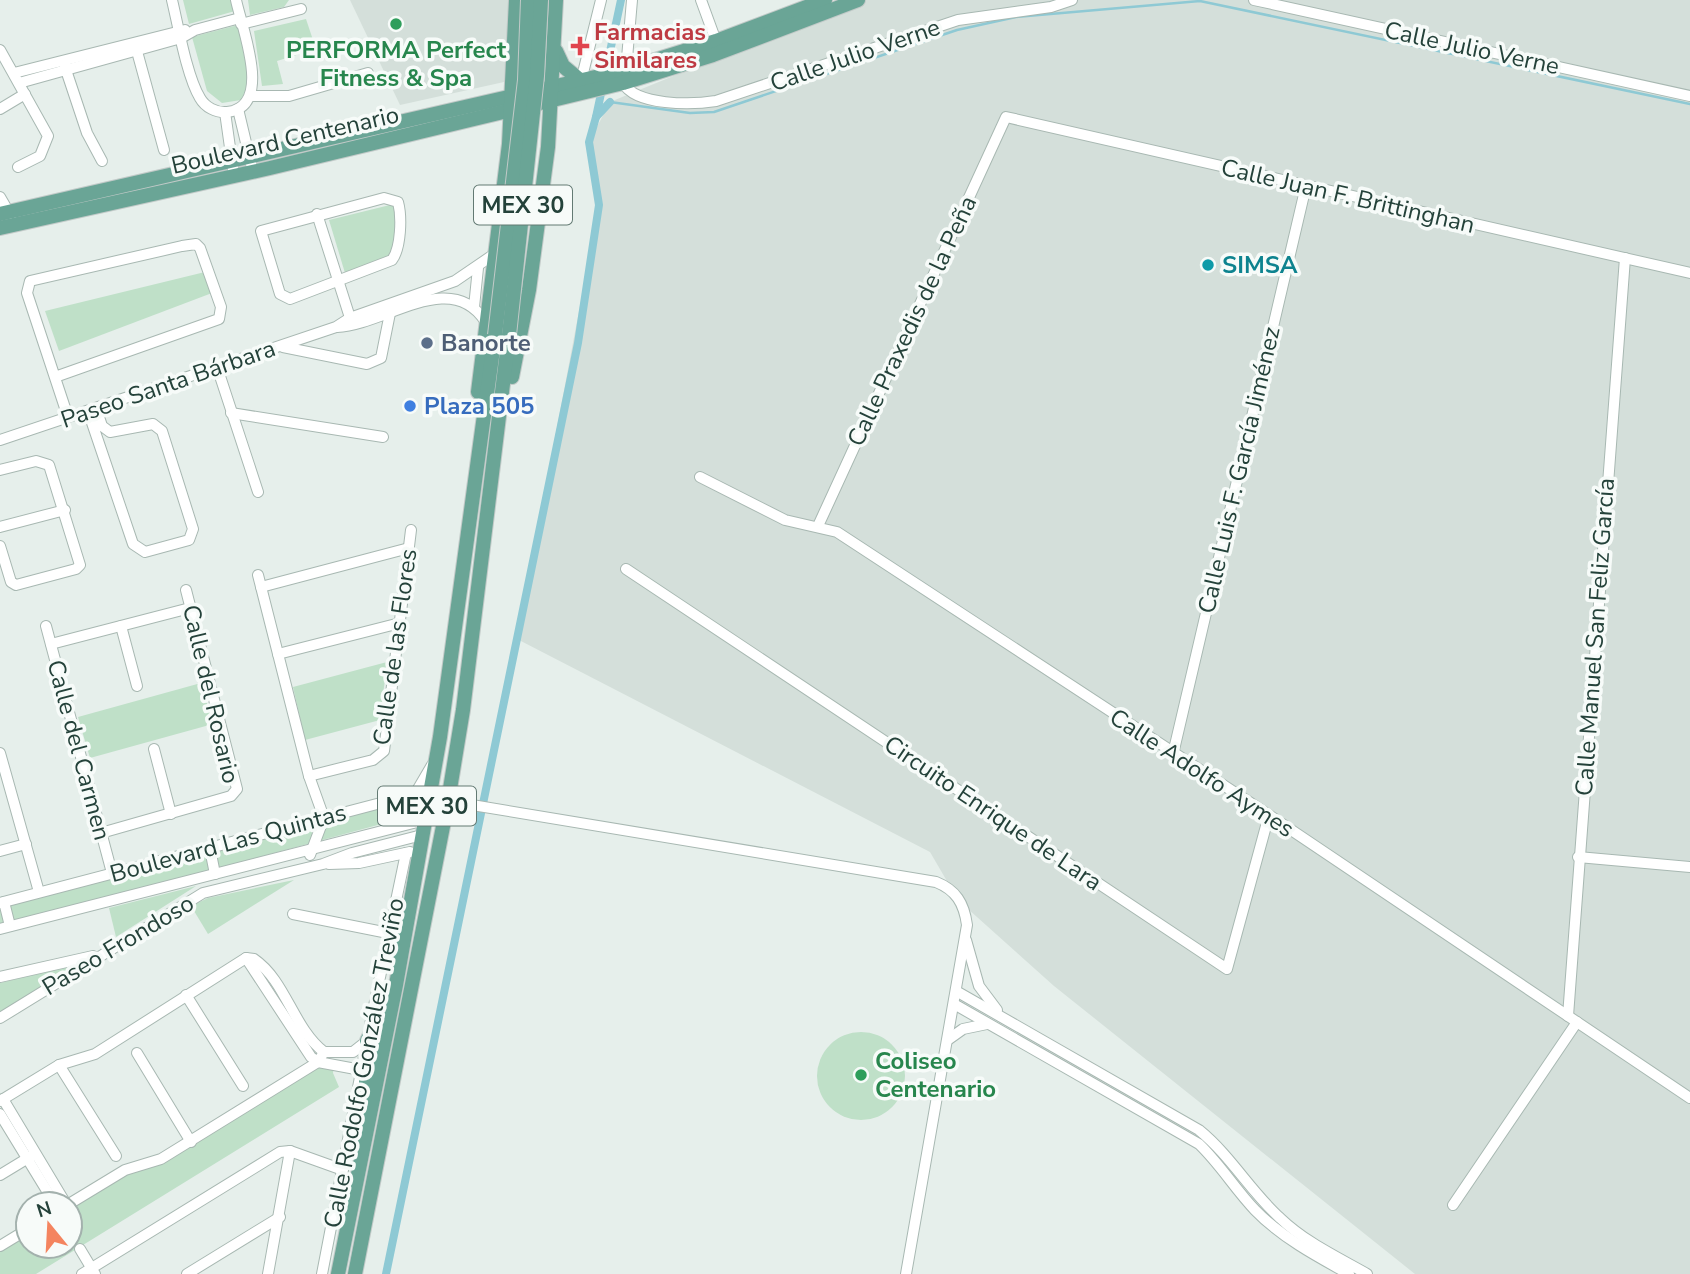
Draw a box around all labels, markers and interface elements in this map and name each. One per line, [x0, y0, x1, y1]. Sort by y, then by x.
street label: Calle Julio Verne [766, 11, 944, 99]
street label: Calle Julio Verne [1382, 14, 1562, 82]
marker: PERFORMA Perfect Fitness & Spa [388, 16, 404, 32]
place label: Farmacias Similares [594, 16, 706, 76]
place label: PERFORMA Perfect Fitness & Spa [286, 34, 507, 94]
marker: Farmacias Similares [572, 38, 588, 54]
street label: Boulevard Centenario [168, 98, 402, 182]
street label: Calle Juan F. Brittinghan [1218, 151, 1478, 241]
road number: MEX 30 [474, 186, 572, 224]
street label: Calle Praxedis de la Peña [840, 191, 984, 451]
place label: SIMSA [1222, 249, 1298, 281]
marker: SIMSA [1200, 257, 1216, 273]
street label: Calle Luis F. García Jiménez [1190, 323, 1288, 617]
place label: Banorte [441, 327, 531, 359]
street label: Paseo Santa Bárbara [56, 332, 280, 436]
marker: Banorte [419, 335, 435, 351]
place label: Plaza 505 [424, 390, 535, 422]
marker: Plaza 505 [402, 398, 418, 414]
street label: Calle Manuel San Feliz García [1568, 477, 1622, 797]
street label: Calle de las Flores [365, 547, 425, 747]
street label: Calle del Rosario [175, 602, 247, 786]
street label: Calle del Carmen [40, 656, 118, 844]
street label: Calle Adolfo Aymes [1103, 701, 1301, 845]
street label: Circuito Enrique de Lara [878, 728, 1108, 898]
road number: MEX 30 [378, 786, 476, 826]
street label: Boulevard Las Quintas [106, 796, 350, 890]
street label: Paseo Frondoso [36, 887, 200, 1003]
street label: Calle Rodolfo González Treviño [316, 895, 412, 1231]
place label: Coliseo Centenario [875, 1045, 996, 1105]
marker: Coliseo Centenario [853, 1067, 869, 1083]
north arrow [14, 1190, 84, 1260]
text: N [33, 1195, 55, 1224]

